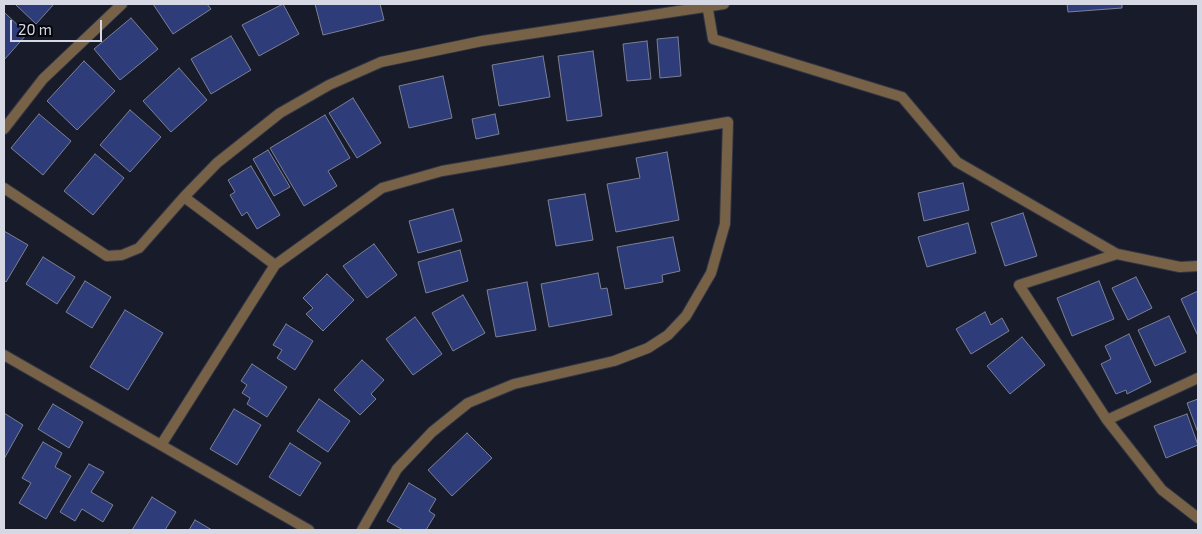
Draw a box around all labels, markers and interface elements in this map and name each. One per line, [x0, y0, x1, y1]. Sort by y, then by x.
scale bar [12, 10, 105, 42]
text: 20 m [18, 20, 52, 38]

